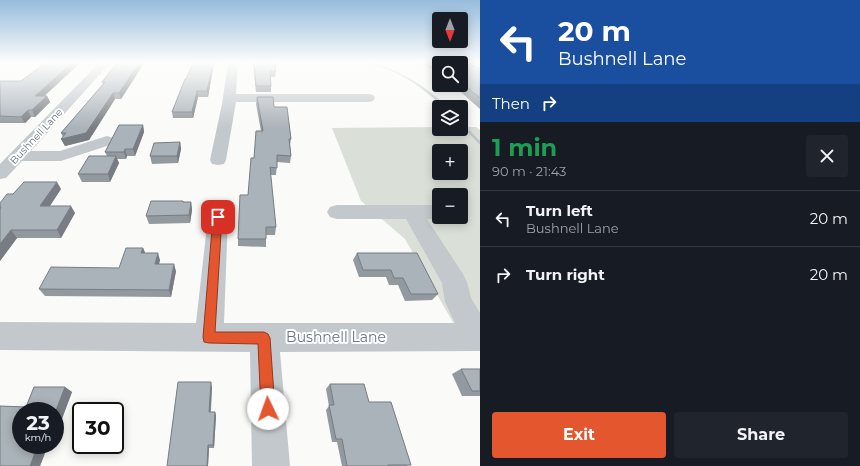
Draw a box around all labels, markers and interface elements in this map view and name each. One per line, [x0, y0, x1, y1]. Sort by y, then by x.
north arrow [432, 12, 468, 48]
map controls [432, 12, 468, 224]
text: 20 m [558, 14, 631, 48]
icon: left [492, 16, 544, 68]
text: Bushnell Lane [558, 48, 686, 70]
button: search [432, 56, 468, 92]
icon: right [538, 92, 560, 114]
text: Then [492, 94, 530, 113]
button: layers [432, 100, 468, 136]
street label: Bushnell Lane [7, 106, 65, 167]
text: 1 min [492, 133, 557, 162]
button: close [806, 135, 848, 177]
button: + [432, 144, 468, 180]
text: 90 m · 21:43 [492, 163, 566, 179]
button: − [432, 188, 468, 224]
pin [201, 200, 235, 234]
text: Turn left [526, 201, 593, 220]
icon: arrive [207, 206, 229, 228]
icon: left [492, 208, 514, 230]
text: 20 m [810, 209, 848, 228]
text: Bushnell Lane [526, 220, 619, 236]
icon: right [492, 264, 514, 286]
text: Turn right [526, 265, 605, 284]
text: 20 m [810, 265, 848, 284]
street label: Bushnell Lane [286, 328, 386, 346]
position arrow [247, 388, 289, 430]
speed limit sign: 30 [72, 402, 124, 454]
text: 23 [26, 411, 50, 435]
button: Exit [492, 412, 666, 458]
button: Share [674, 412, 848, 458]
text: km/h [25, 431, 51, 444]

